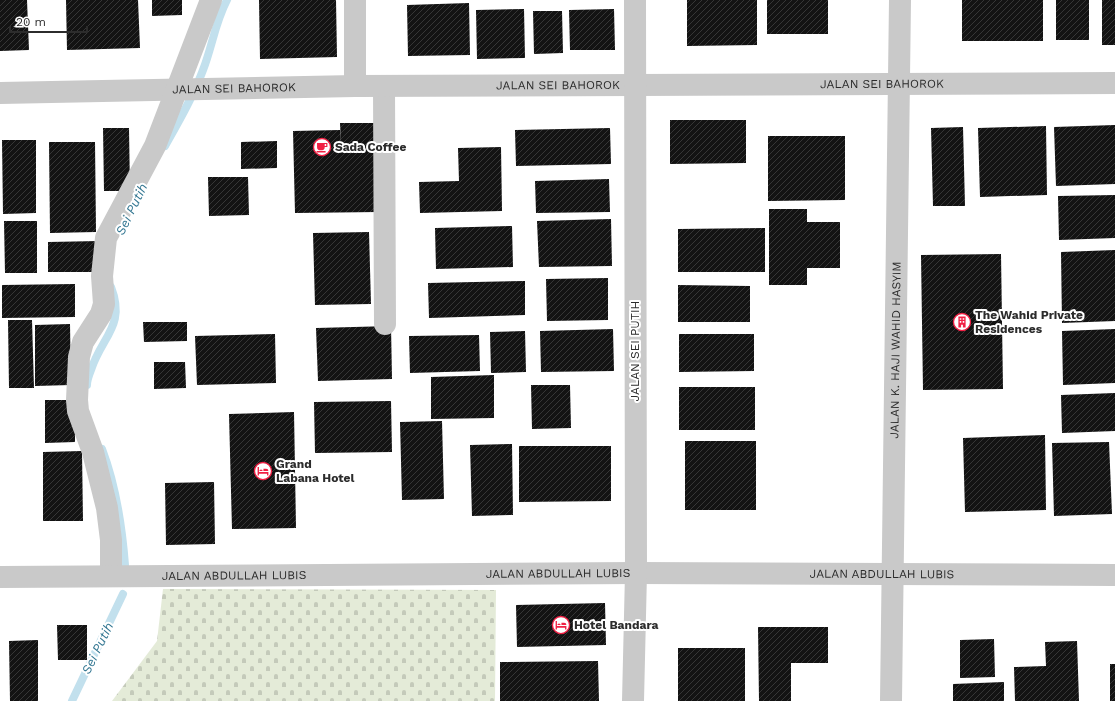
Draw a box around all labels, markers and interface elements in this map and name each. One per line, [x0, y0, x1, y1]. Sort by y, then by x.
scale bar [10, 8, 87, 34]
text: 20 m [16, 15, 46, 29]
street label: JALAN SEI BAHOROK [820, 77, 944, 91]
street label: JALAN SEI BAHOROK [496, 78, 620, 92]
street label: JALAN SEI BAHOROK [172, 80, 296, 97]
cafe icon: Sada Coffee [312, 137, 332, 157]
place label: Sada Coffee [335, 140, 406, 154]
water label: Sei Putih [113, 181, 150, 237]
street label: JALAN K. HAJI WAHID HASYIM [887, 261, 904, 439]
street label: JALAN SEI PUTIH [628, 301, 642, 401]
place label: The Wahid Private Residences [975, 308, 1083, 336]
building icon: The Wahid Private Residences [952, 312, 972, 332]
place label: Grand Labana Hotel [276, 457, 354, 485]
hotel icon: Grand Labana Hotel [253, 461, 273, 481]
street label: JALAN ABDULLAH LUBIS [486, 566, 630, 581]
street label: JALAN ABDULLAH LUBIS [810, 567, 954, 581]
street label: JALAN ABDULLAH LUBIS [162, 568, 306, 583]
hotel icon: Hotel Bandara [551, 615, 571, 635]
place label: Hotel Bandara [574, 618, 659, 632]
water label: Sei Putih [79, 620, 116, 676]

